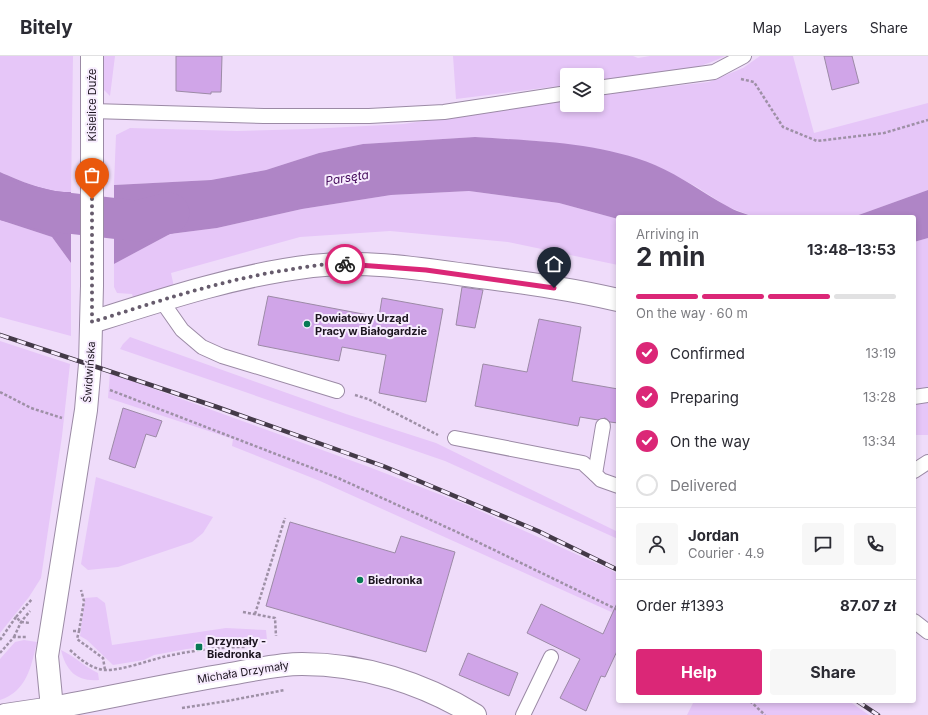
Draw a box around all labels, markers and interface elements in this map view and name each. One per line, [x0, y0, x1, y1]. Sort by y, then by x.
text: Bitely [20, 16, 73, 39]
text: Map [753, 19, 782, 36]
text: Layers [804, 19, 848, 36]
text: Share [870, 19, 908, 36]
map controls [560, 68, 604, 112]
button: layers [560, 68, 604, 112]
street label: Kisielice Duże [85, 69, 99, 142]
pin [75, 158, 109, 199]
icon: bag [81, 164, 103, 186]
water label: Parsęta [324, 167, 370, 188]
text: Arriving in [636, 226, 699, 242]
text: 13:48–13:53 [807, 240, 896, 259]
text: 2 min [636, 241, 706, 272]
courier [325, 244, 365, 284]
pin [537, 247, 571, 288]
icon: bike [334, 253, 356, 275]
icon: home [543, 253, 565, 275]
text: On the way · 60 m [636, 305, 748, 321]
place label: Powiatowy Urząd Pracy w Białogardzie [315, 311, 427, 338]
marker: Powiatowy Urząd Pracy w Białogardzie [302, 319, 312, 329]
street label: Świdwińska [80, 341, 98, 403]
icon: check [636, 342, 658, 364]
text: Confirmed [670, 344, 745, 363]
text: 13:19 [866, 345, 896, 361]
icon: check [636, 386, 658, 408]
text: Preparing [670, 388, 739, 407]
text: 13:28 [863, 389, 896, 405]
icon: check [636, 430, 658, 452]
text: On the way [670, 432, 750, 451]
text: 13:34 [863, 433, 896, 449]
text: Delivered [670, 476, 737, 495]
button: person [636, 523, 678, 565]
button: chat [802, 523, 844, 565]
button: phone [854, 523, 896, 565]
text: Jordan [688, 526, 739, 545]
text: Courier · 4.9 [688, 545, 764, 561]
place label: Biedronka [368, 573, 422, 587]
marker: Biedronka [355, 575, 365, 585]
text: Order #1393 [636, 596, 724, 615]
text: 87.07 zł [840, 596, 896, 615]
place label: Drzymały - Biedronka [207, 634, 266, 661]
marker: Drzymały - Biedronka [194, 642, 204, 652]
button: Help [636, 649, 762, 695]
button: Share [770, 649, 896, 695]
street label: Michała Drzymały [196, 658, 290, 686]

